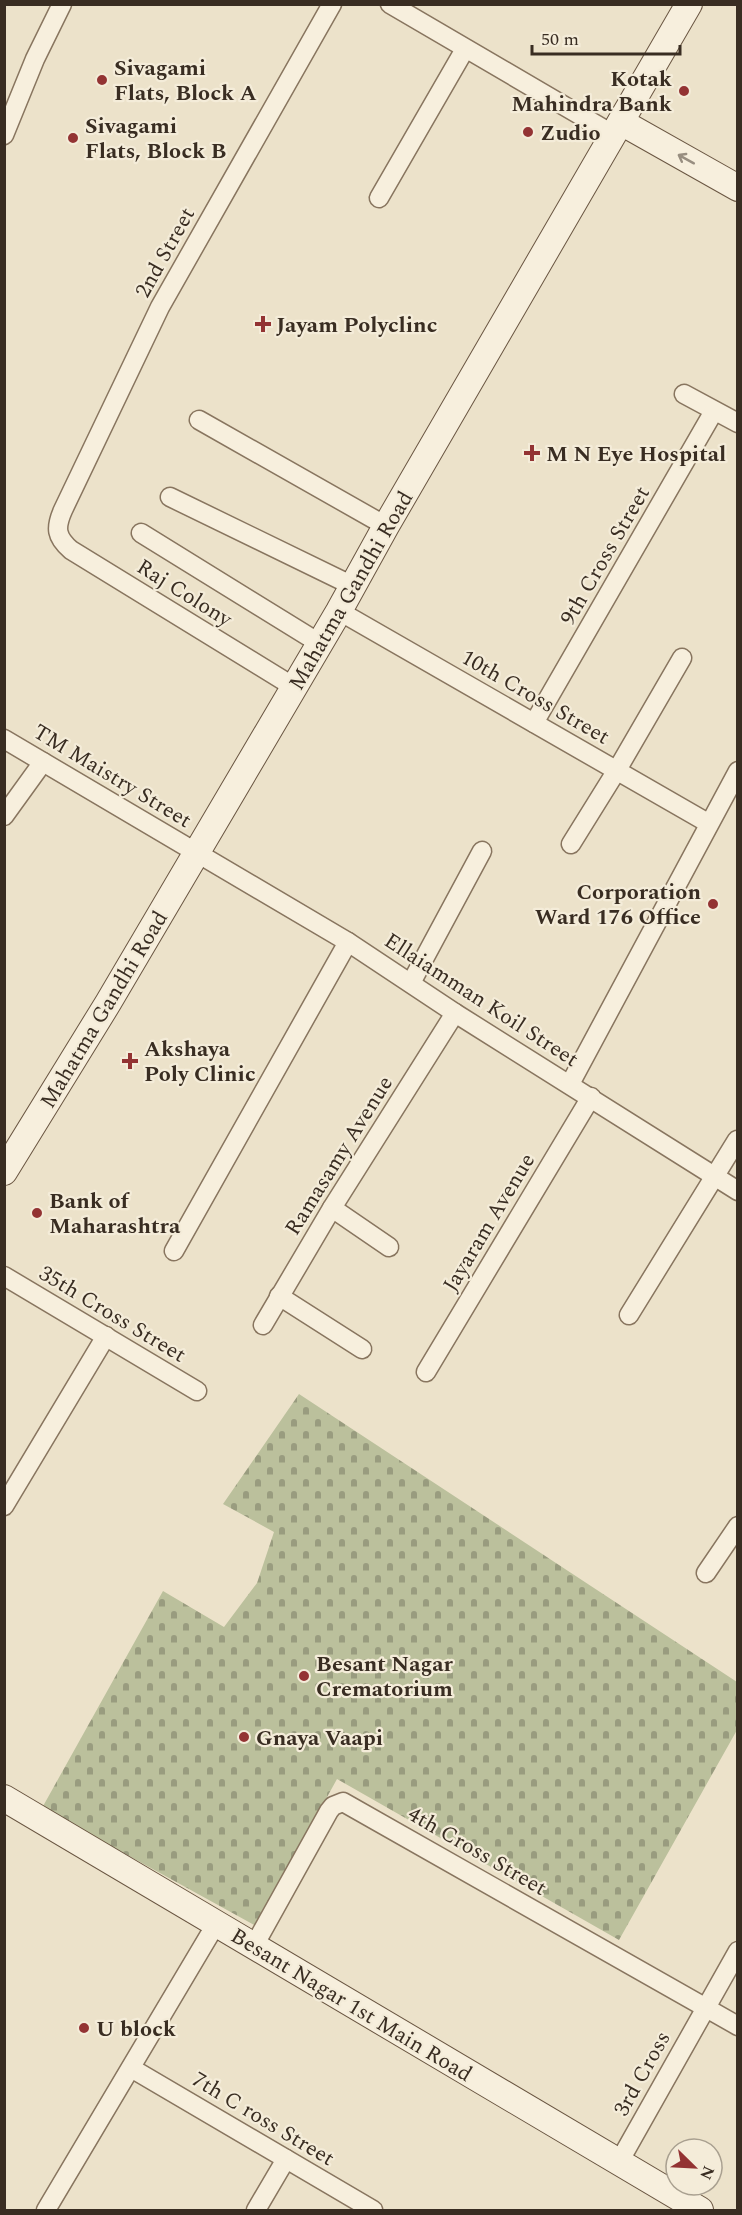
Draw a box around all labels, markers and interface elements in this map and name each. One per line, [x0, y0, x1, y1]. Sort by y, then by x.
scale bar [532, 18, 680, 56]
text: 50 m [541, 26, 579, 53]
place label: Sivagami Flats, Block A [114, 52, 257, 110]
place label: Kotak Mahindra Bank [511, 63, 673, 121]
marker: Sivagami Flats, Block A [95, 73, 109, 87]
marker: Kotak Mahindra Bank [677, 84, 691, 98]
place label: Sivagami Flats, Block B [85, 110, 226, 168]
place label: Zudio [540, 117, 601, 150]
marker: Zudio [521, 125, 535, 139]
marker: Sivagami Flats, Block B [66, 131, 80, 145]
one-way arrow [678, 153, 696, 164]
street label: 2nd Street [127, 201, 204, 304]
place label: Jayam Polyclinc [276, 309, 437, 342]
marker: Jayam Polyclinc [254, 315, 272, 333]
place label: M N Eye Hospital [546, 438, 726, 471]
marker: M N Eye Hospital [523, 444, 541, 462]
street label: 9th Cross Street [552, 480, 659, 631]
street label: Mahatma Gandhi Road [281, 485, 422, 697]
street label: Raj Colony [130, 551, 240, 636]
street label: 10th Cross Street [455, 641, 616, 753]
street label: TM Maistry Street [27, 716, 198, 837]
place label: Corporation Ward 176 Office [535, 876, 701, 934]
marker: Corporation Ward 176 Office [706, 897, 720, 911]
street label: Mahatma Gandhi Road [32, 905, 177, 1115]
street label: Ellaiamman Koil Street [377, 925, 585, 1076]
place label: Akshaya Poly Clinic [144, 1033, 256, 1091]
marker: Akshaya Poly Clinic [121, 1052, 139, 1070]
street label: Ramasamy Avenue [277, 1070, 402, 1242]
street label: Jayaram Avenue [435, 1147, 544, 1298]
place label: Bank of Maharashtra [49, 1185, 181, 1243]
marker: Bank of Maharashtra [30, 1206, 44, 1220]
street label: 35th Cross Street [32, 1257, 192, 1371]
place label: Besant Nagar Crematorium [316, 1648, 454, 1706]
marker: Besant Nagar Crematorium [297, 1669, 311, 1683]
place label: Gnaya Vaapi [256, 1722, 383, 1755]
marker: Gnaya Vaapi [237, 1730, 251, 1744]
street label: 4th Cross Street [402, 1798, 553, 1905]
street label: Besant Nagar 1st Main Road [224, 1920, 478, 2091]
place label: U block [96, 2013, 177, 2046]
marker: U block [77, 2021, 91, 2035]
street label: 3rd Cross [605, 2025, 679, 2122]
street label: 7th C ross Street [186, 2064, 341, 2175]
north arrow [664, 2137, 724, 2197]
text: N [693, 2162, 720, 2184]

